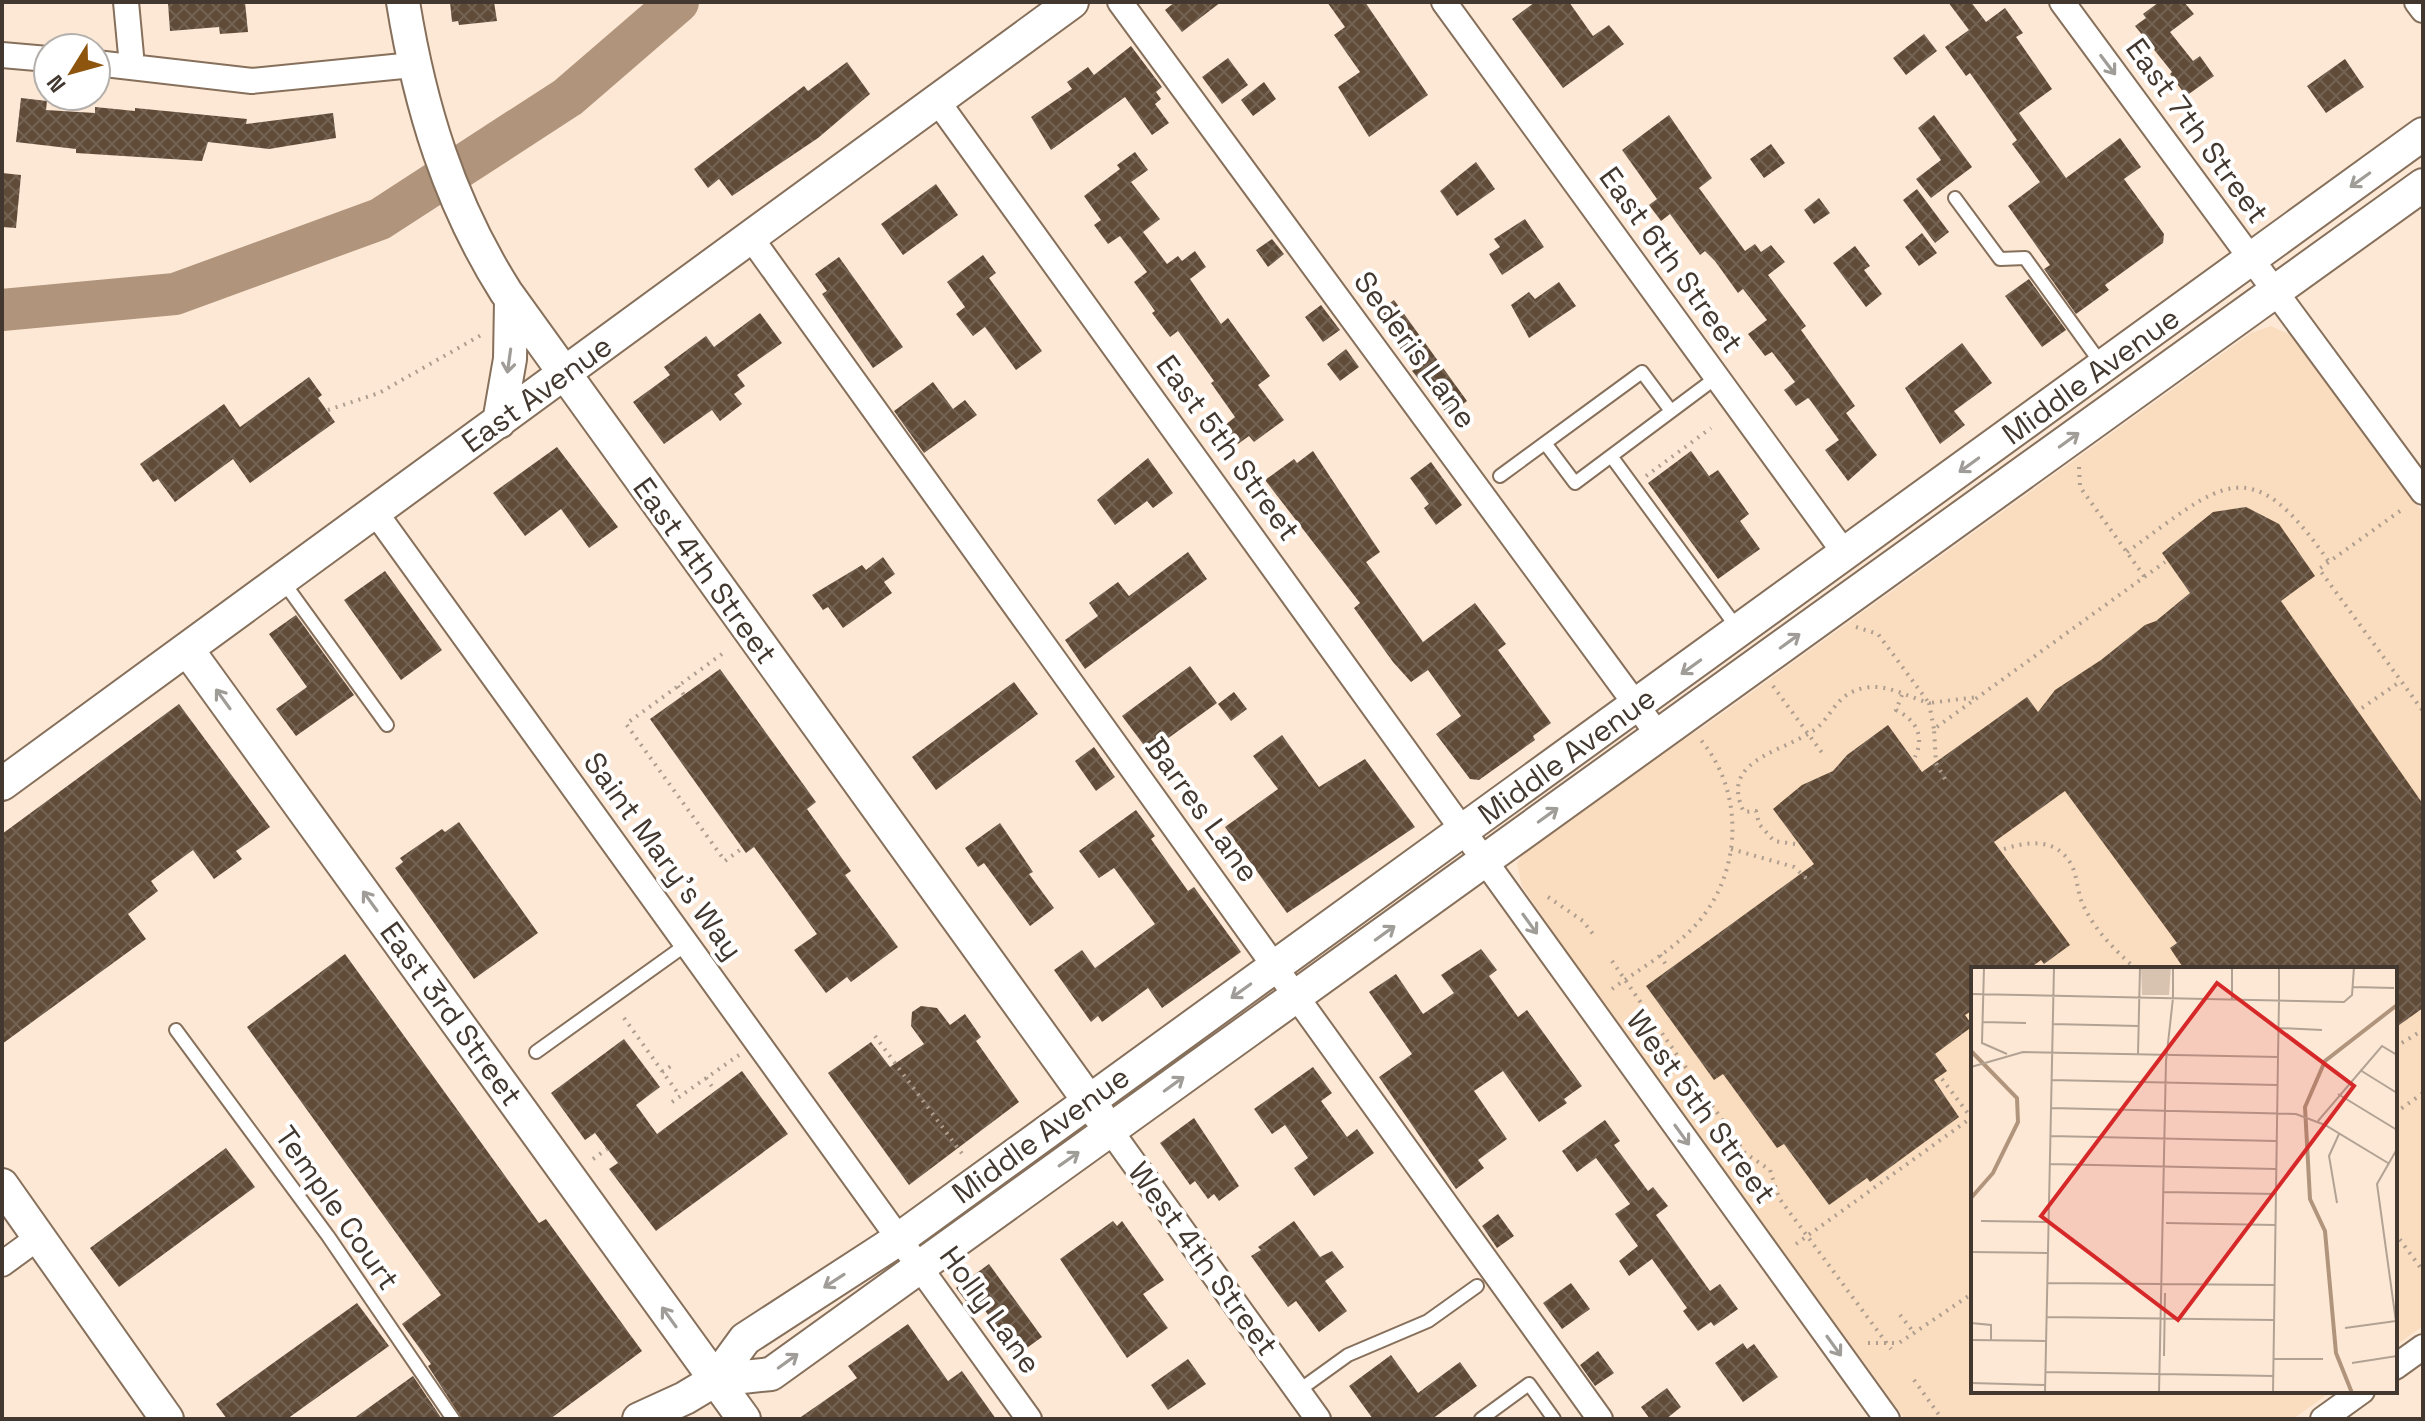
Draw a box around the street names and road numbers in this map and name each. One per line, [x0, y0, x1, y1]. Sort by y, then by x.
street label: East 7th Street [2117, 30, 2278, 231]
street label: East 6th Street [1591, 159, 1752, 361]
street label: Sederis Lane [1345, 263, 1486, 436]
street label: Middle Avenue [1994, 298, 2187, 453]
street label: East Avenue [454, 326, 620, 461]
street label: East 5th Street [1148, 347, 1309, 548]
street label: East 4th Street [625, 470, 786, 672]
street label: Middle Avenue [1470, 678, 1663, 833]
street label: Barres Lane [1137, 729, 1268, 890]
street label: Saint Mary's Way [575, 744, 752, 967]
street label: East 3rd Street [371, 914, 531, 1114]
street label: West 5th Street [1618, 1002, 1785, 1211]
street label: Middle Avenue [944, 1057, 1137, 1212]
street label: Temple Court [266, 1118, 408, 1297]
street label: West 4th Street [1120, 1154, 1287, 1364]
street label: Holly Lane [931, 1238, 1050, 1381]

